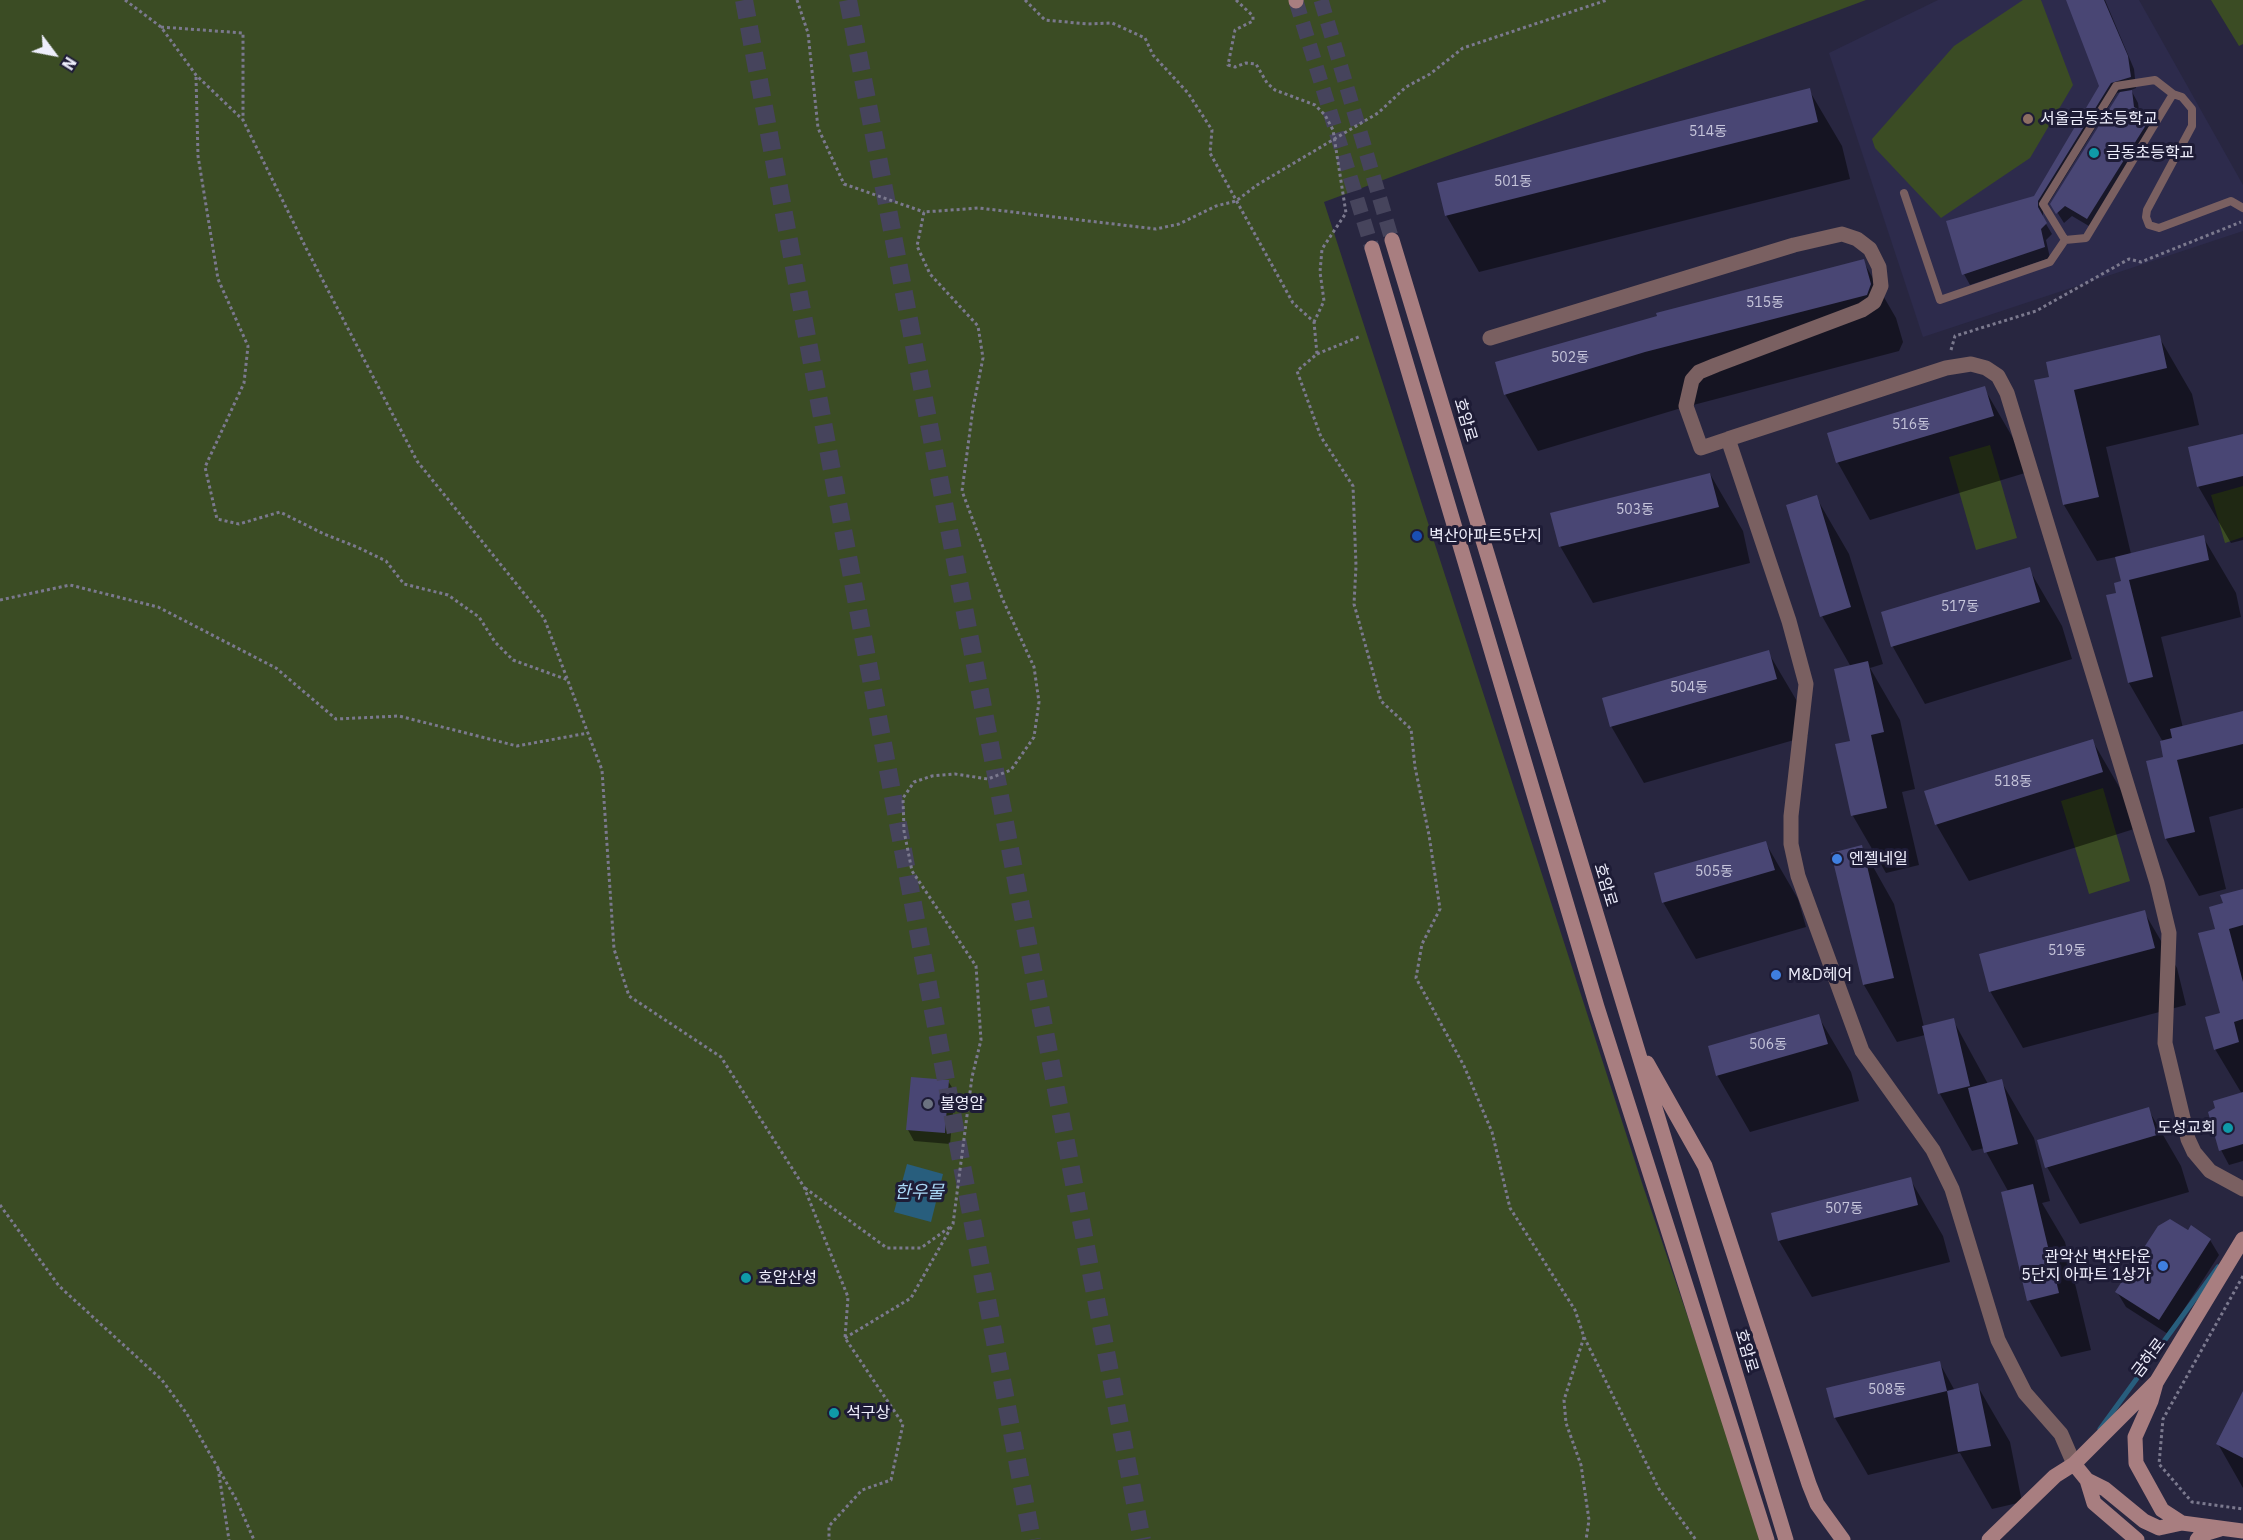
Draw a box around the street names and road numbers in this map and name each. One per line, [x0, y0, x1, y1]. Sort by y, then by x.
street label: 호암로 [1449, 396, 1481, 444]
street label: 호암로 [1589, 861, 1621, 909]
street label: 호암로 [1730, 1327, 1762, 1375]
street label: 금하로 [2128, 1335, 2170, 1381]

